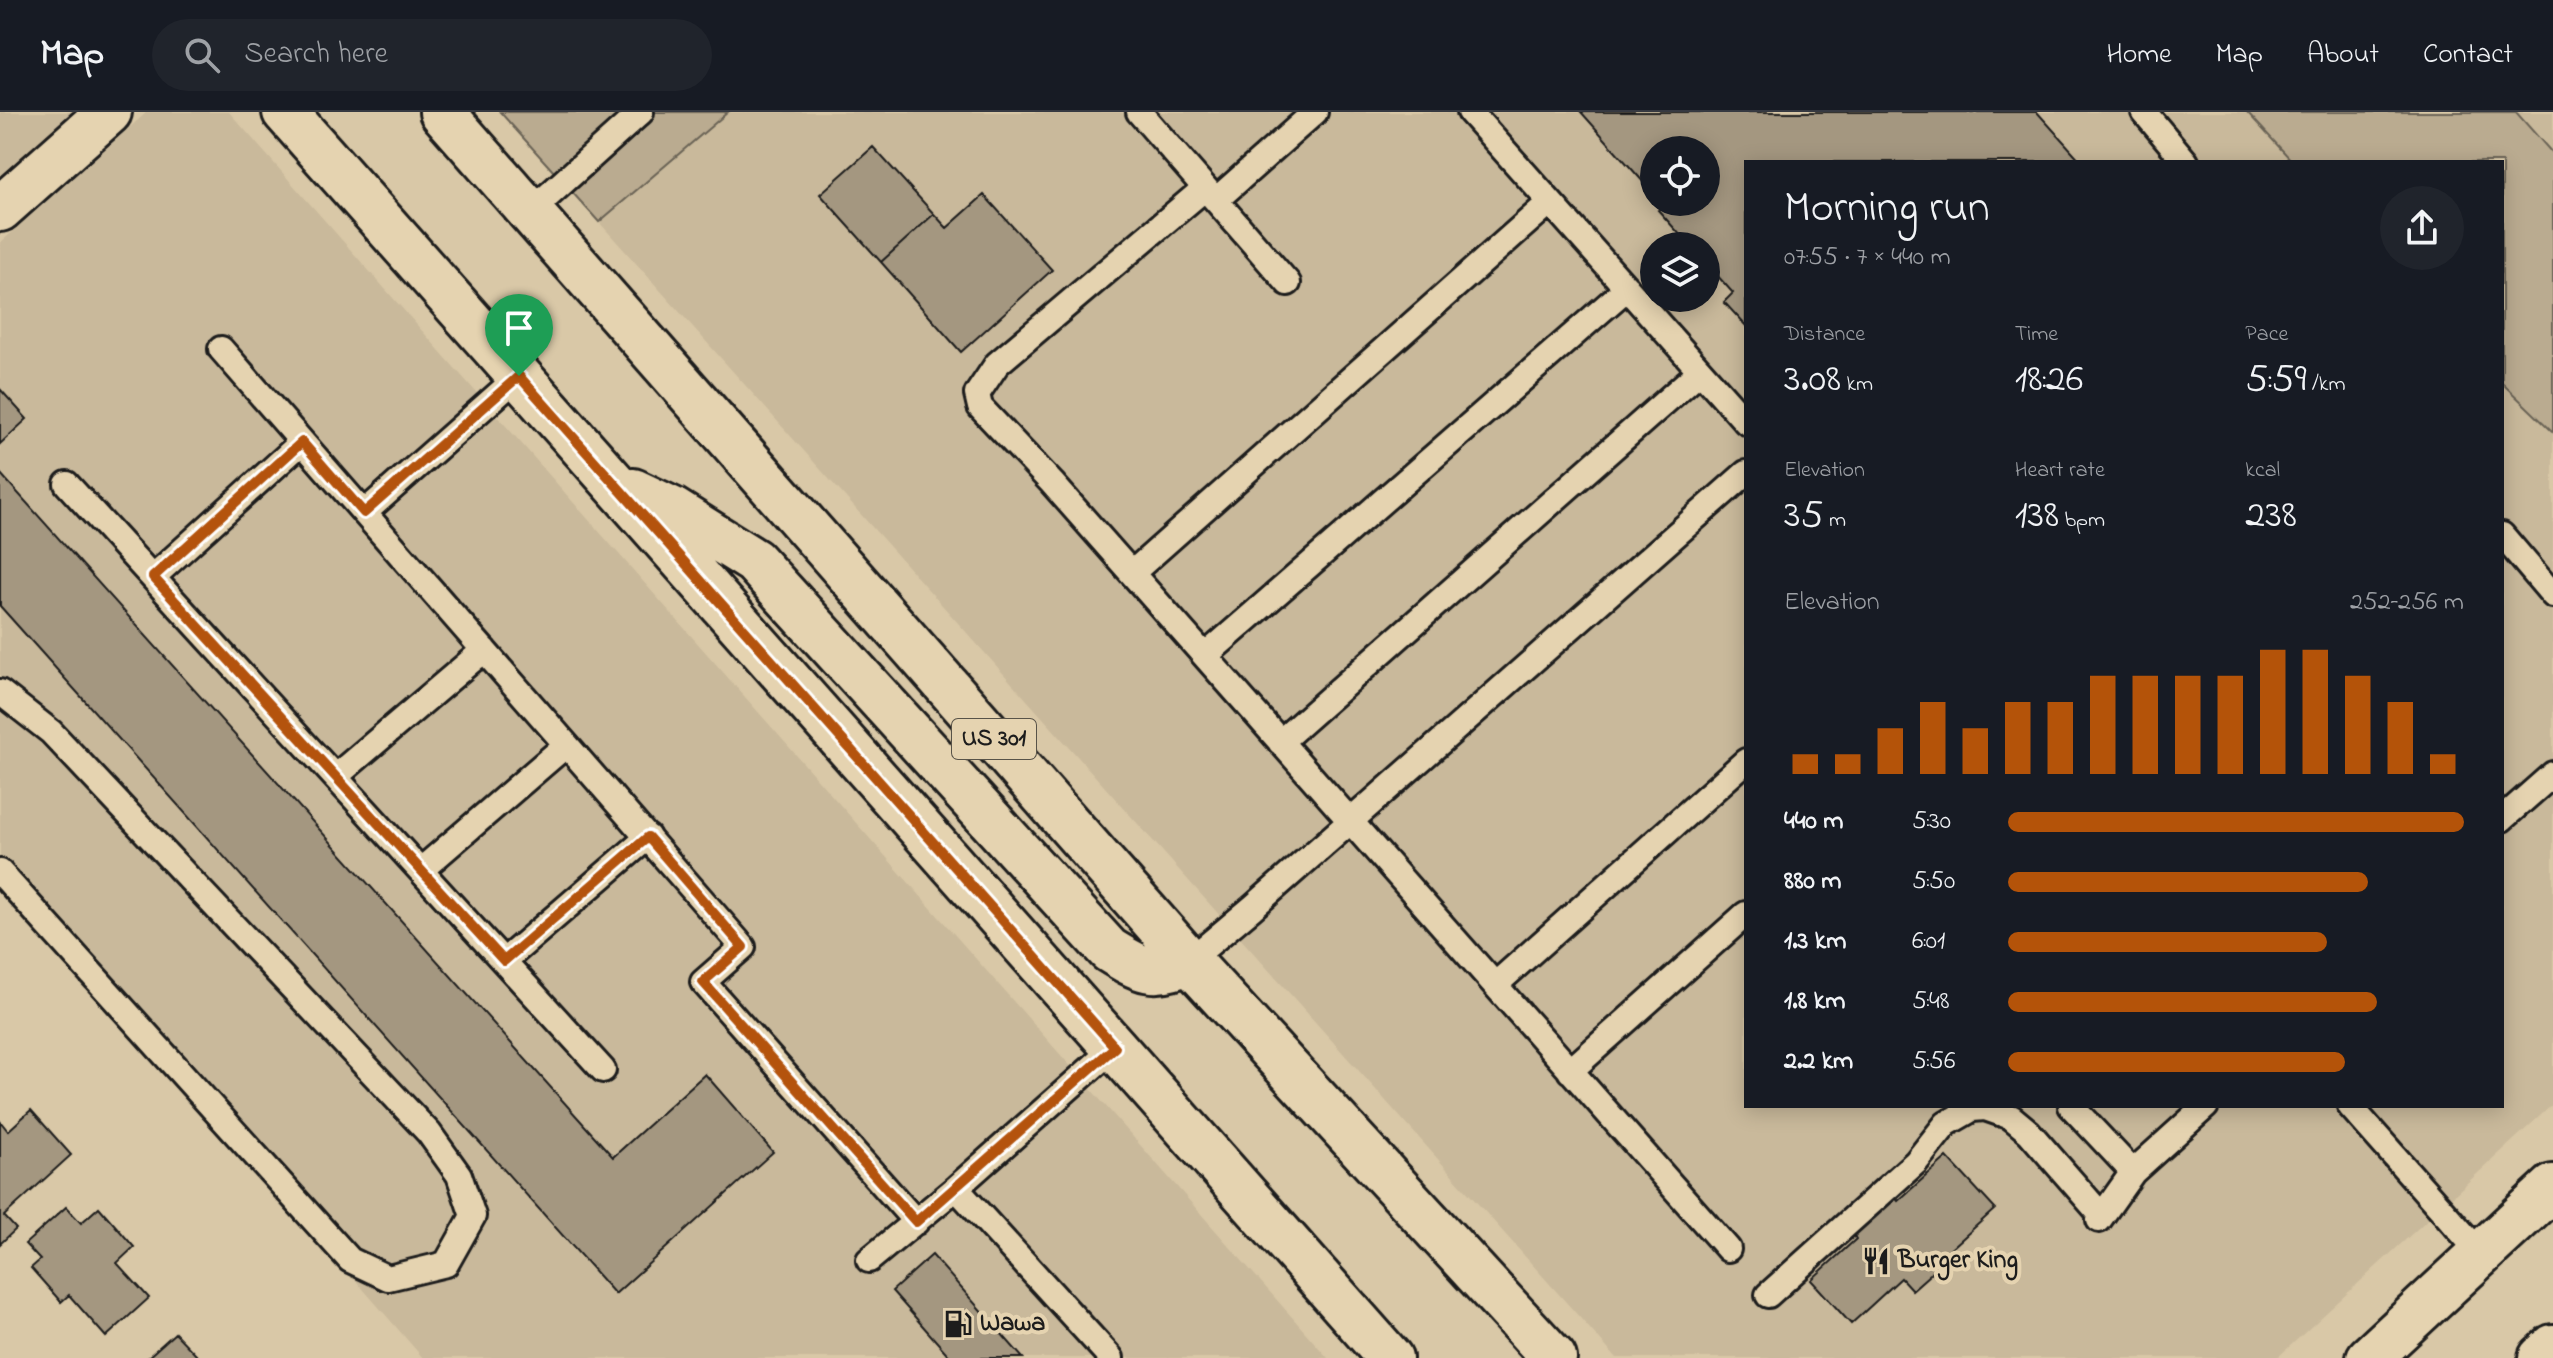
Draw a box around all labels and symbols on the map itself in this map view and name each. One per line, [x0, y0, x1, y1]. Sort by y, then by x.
pin [485, 294, 553, 376]
road number: US 301 [952, 719, 1036, 759]
place label: Burger King [1897, 1242, 2018, 1281]
restaurant icon: Burger King [1861, 1246, 1891, 1276]
place label: Wawa [980, 1305, 1045, 1343]
fuel station icon: Wawa [943, 1309, 973, 1339]

